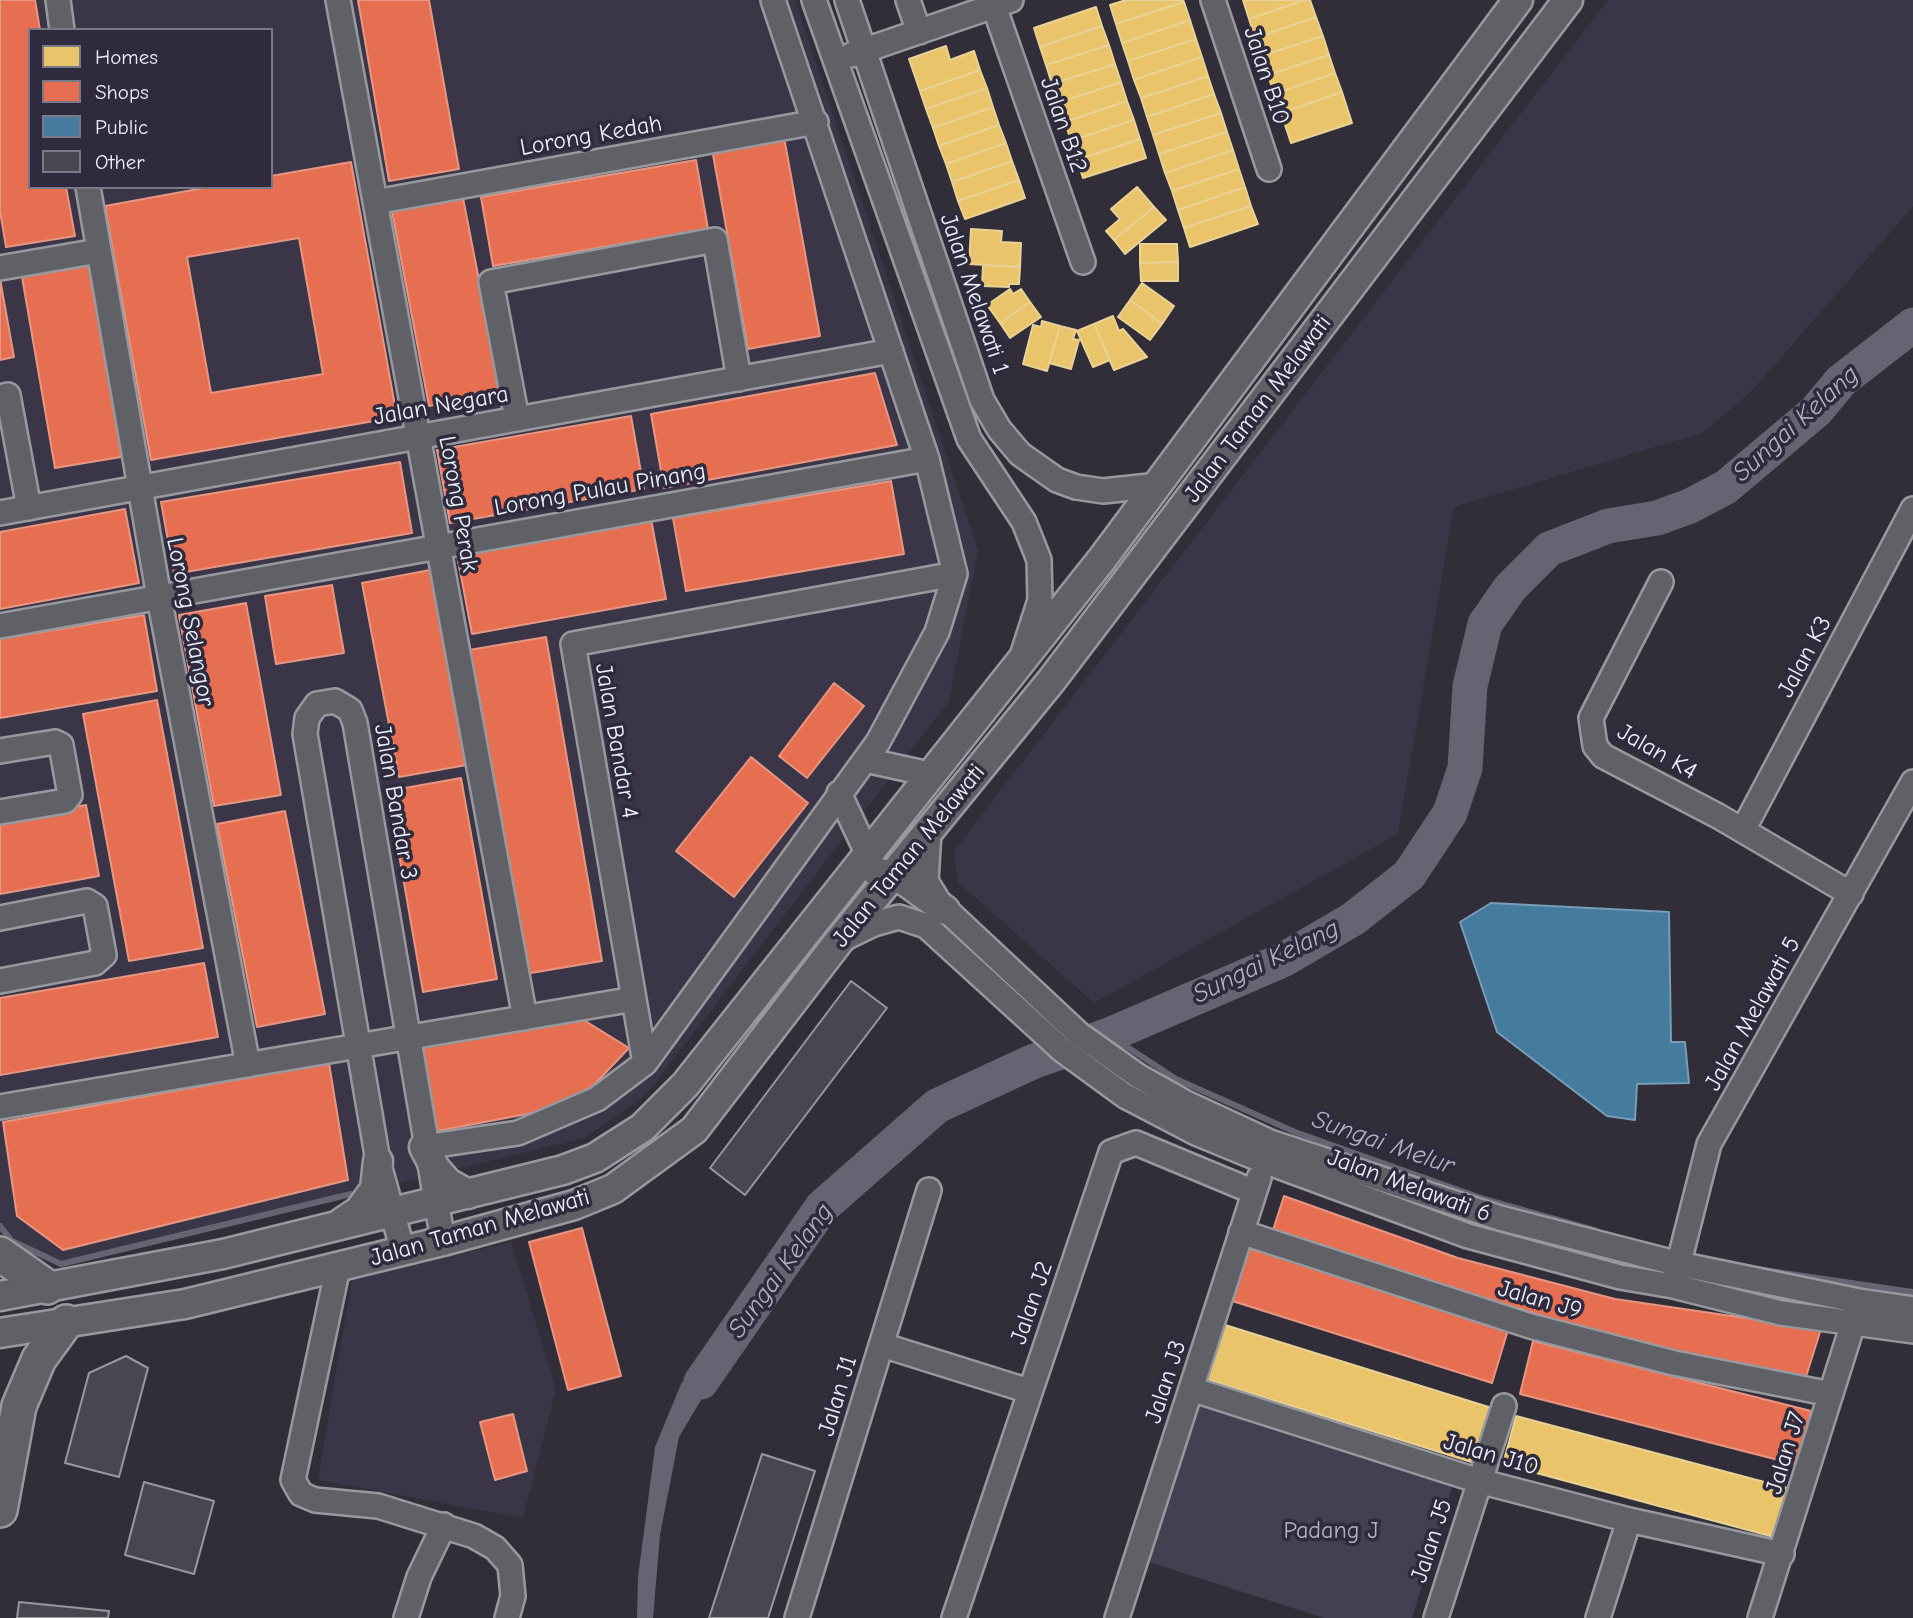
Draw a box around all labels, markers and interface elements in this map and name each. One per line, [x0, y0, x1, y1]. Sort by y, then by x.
street label: Jalan B10 [1237, 23, 1295, 129]
legend [28, 28, 273, 189]
text: Homes [95, 45, 158, 69]
street label: Jalan B12 [1033, 73, 1093, 177]
text: Shops [95, 80, 149, 104]
street label: Lorong Kedah [518, 109, 664, 163]
text: Public [95, 115, 148, 139]
text: Other [95, 150, 145, 174]
street label: Jalan Melawati 1 [933, 210, 1015, 378]
street label: Jalan Taman Melawati [1178, 310, 1338, 508]
water label: Sungai Kelang [1727, 359, 1865, 489]
street label: Jalan Negara [371, 380, 511, 432]
street label: Lorong Perak [432, 434, 484, 574]
street label: Lorong Pulau Pinang [492, 457, 708, 523]
street label: Lorong Selangor [160, 535, 220, 709]
street label: Jalan K3 [1772, 611, 1838, 703]
street label: Jalan Bandar 4 [588, 661, 644, 821]
street label: Jalan K4 [1612, 718, 1702, 786]
street label: Jalan Bandar 3 [367, 722, 423, 882]
street label: Jalan Taman Melawati [826, 759, 992, 953]
water label: Sungai Kelang [1188, 913, 1344, 1011]
street label: Jalan Melawati 5 [1699, 932, 1807, 1096]
water label: Sungai Melur [1308, 1104, 1458, 1182]
street label: Jalan Melawati 6 [1323, 1143, 1495, 1229]
street label: Jalan Taman Melawati [367, 1183, 593, 1273]
water label: Sungai Kelang [722, 1198, 840, 1344]
street label: Jalan J2 [1004, 1258, 1060, 1348]
street label: Jalan J9 [1495, 1274, 1585, 1326]
street label: Jalan J3 [1139, 1337, 1193, 1427]
street label: Jalan J1 [812, 1352, 864, 1440]
street label: Jalan J7 [1760, 1408, 1812, 1498]
street label: Jalan J10 [1440, 1428, 1542, 1482]
street label: Jalan J5 [1405, 1496, 1459, 1586]
park label: Padang J [1284, 1517, 1378, 1545]

